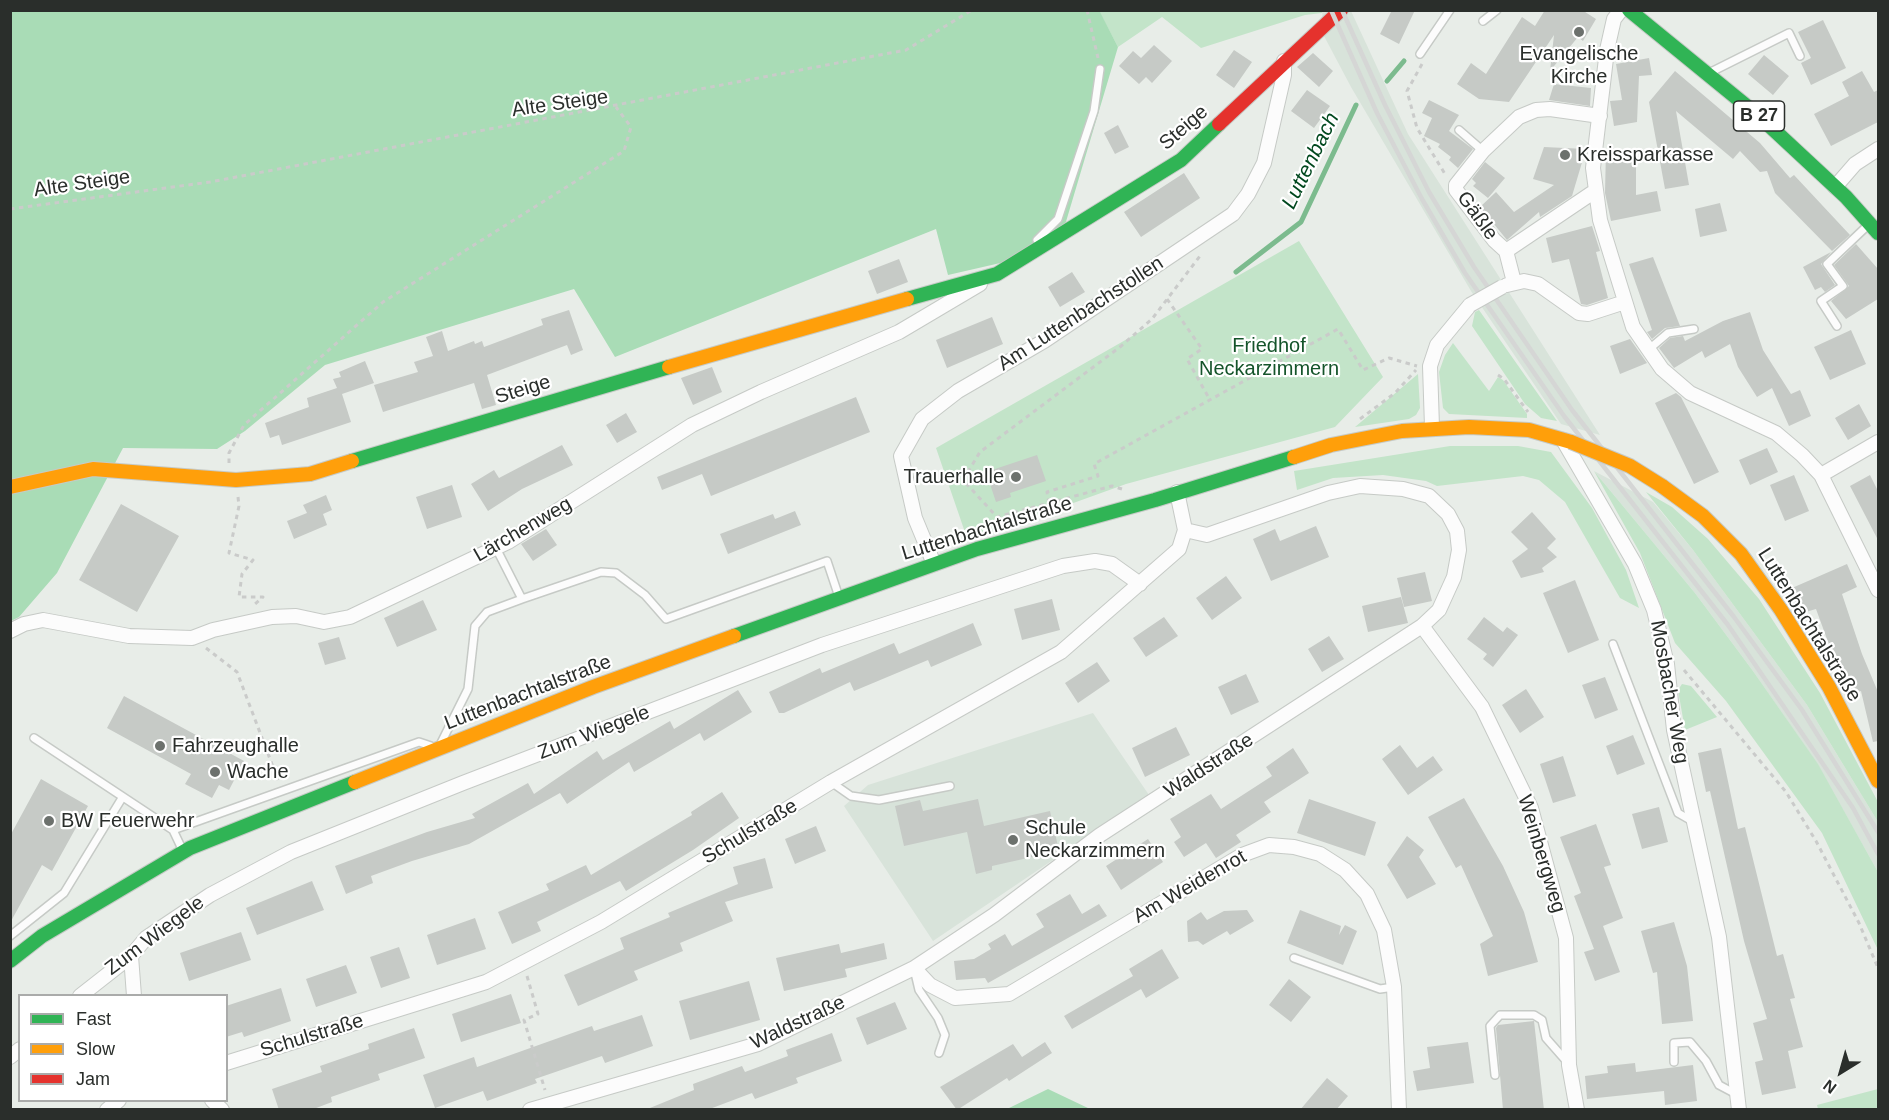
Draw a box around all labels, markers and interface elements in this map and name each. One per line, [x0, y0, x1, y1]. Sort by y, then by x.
marker: Evangelische Kirche [1572, 25, 1586, 39]
place label: Evangelische Kirche [1520, 42, 1638, 89]
street label: Alte Steige [510, 85, 610, 123]
street label: Steige [1155, 100, 1213, 156]
road number: B 27 [1734, 101, 1784, 131]
water label: Luttenbach [1277, 109, 1345, 213]
place label: Kreissparkasse [1577, 143, 1714, 167]
marker: Kreissparkasse [1558, 148, 1572, 162]
street label: Alte Steige [32, 165, 132, 203]
street label: Gäßle [1451, 187, 1503, 245]
street label: Am Luttenbachstollen [994, 252, 1168, 376]
park label: Friedhof Neckarzimmern [1199, 334, 1339, 381]
street label: Steige [492, 370, 554, 410]
place label: Trauerhalle [904, 465, 1004, 489]
marker: Trauerhalle [1009, 470, 1023, 484]
street label: Lärchenweg [470, 492, 576, 568]
street label: Luttenbachtalstraße [899, 492, 1075, 566]
street label: Luttenbachtalstraße [1752, 544, 1866, 706]
street label: Mosbacher Weg [1645, 618, 1693, 766]
street label: Luttenbachtalstraße [441, 650, 615, 736]
street label: Zum Wiegele [535, 701, 653, 765]
street label: Waldstraße [1160, 728, 1258, 804]
place label: Fahrzeughalle [172, 734, 299, 758]
marker: Fahrzeughalle [153, 739, 167, 753]
place label: Wache [227, 760, 289, 784]
marker: Wache [208, 765, 222, 779]
street label: Weinbergweg [1512, 792, 1570, 916]
street label: Schulstraße [698, 794, 802, 870]
place label: BW Feuerwehr [61, 809, 194, 833]
marker: BW Feuerwehr [42, 814, 56, 828]
place label: Schule Neckarzimmern [1025, 816, 1165, 863]
marker: Schule Neckarzimmern [1006, 833, 1020, 847]
street label: Am Weidenrot [1129, 845, 1251, 929]
street label: Zum Wiegele [101, 891, 209, 981]
street label: Waldstraße [747, 991, 849, 1055]
legend [18, 994, 228, 1102]
text: Fast [76, 1009, 111, 1029]
street label: Schulstraße [257, 1009, 367, 1063]
text: Slow [76, 1039, 115, 1059]
north arrow [1811, 1042, 1871, 1102]
text: Jam [76, 1069, 110, 1089]
text: N [1820, 1077, 1840, 1097]

